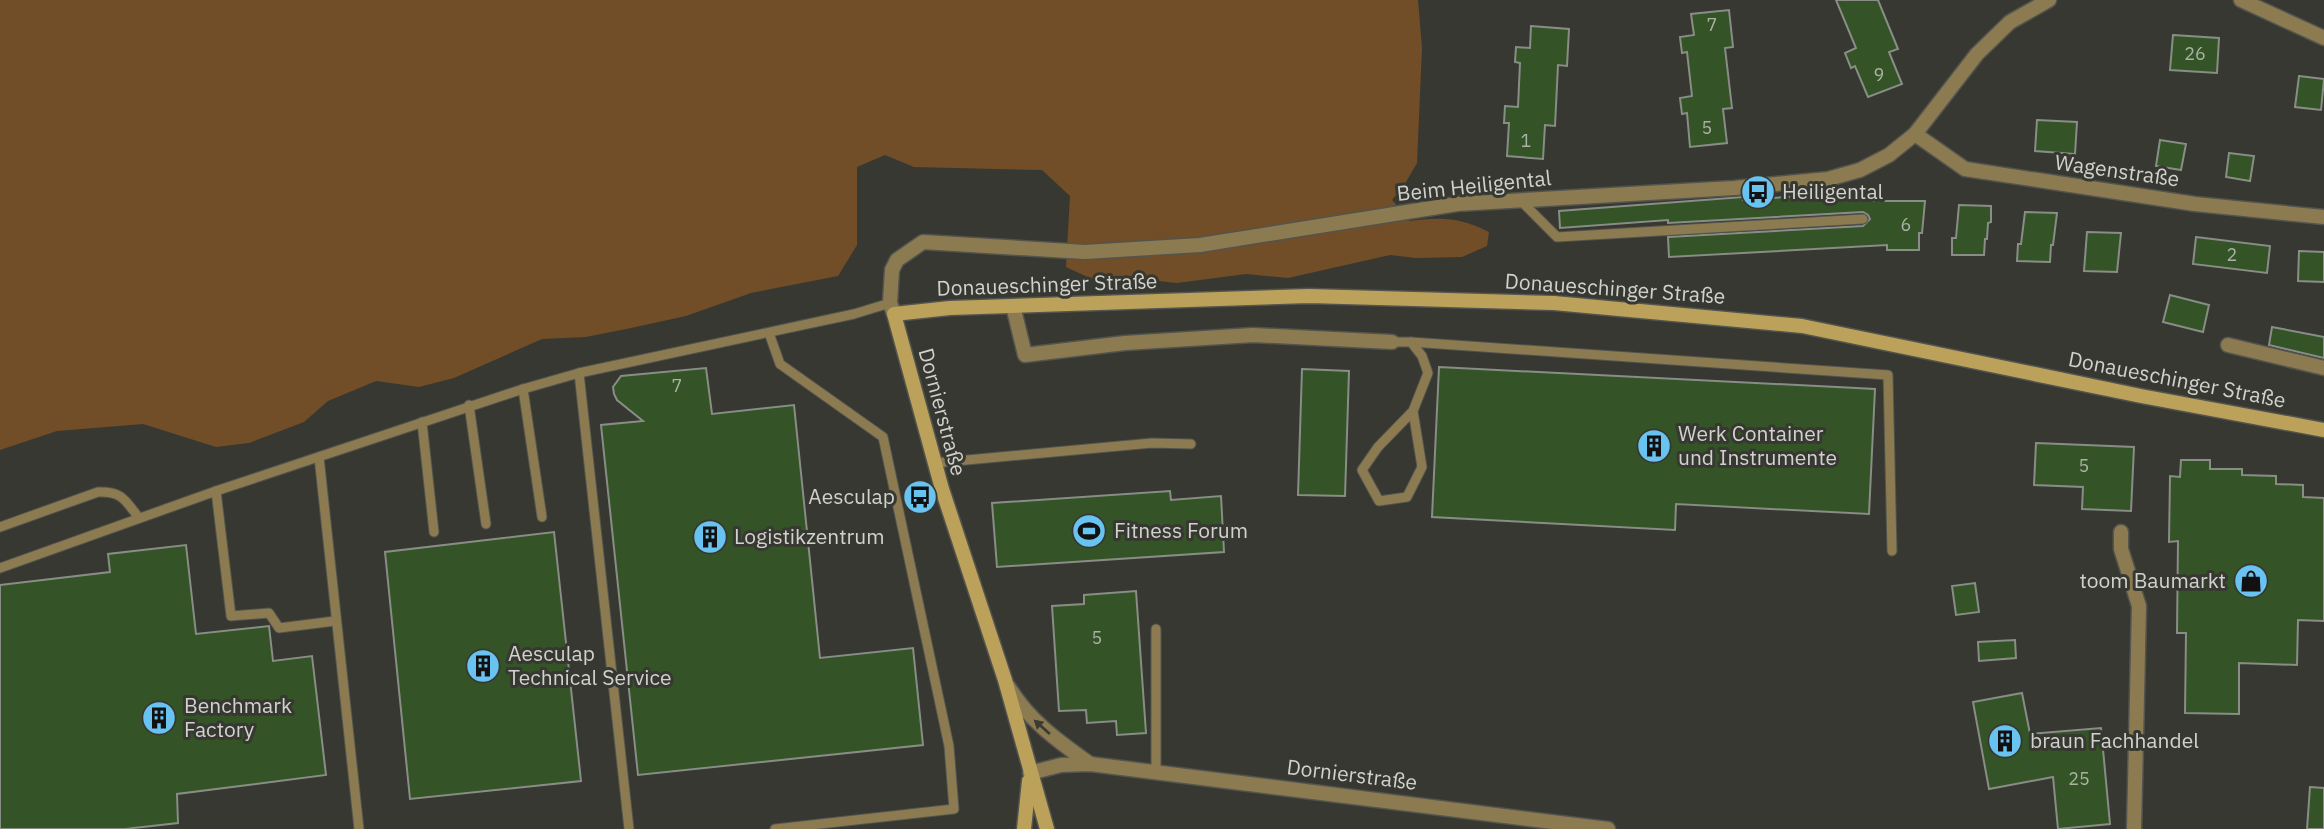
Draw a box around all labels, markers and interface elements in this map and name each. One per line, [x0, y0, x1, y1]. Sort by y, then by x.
house number: 7 [1707, 13, 1717, 36]
house number: 26 [2184, 42, 2206, 65]
house number: 9 [1874, 63, 1884, 86]
house number: 5 [1702, 116, 1712, 139]
house number: 1 [1521, 129, 1531, 152]
street label: Wagenstraße [2053, 147, 2181, 193]
street label: Beim Heiligental [1395, 163, 1553, 207]
bus stop icon: Heiligental [1739, 173, 1777, 211]
place label: Heiligental [1782, 177, 1884, 205]
house number: 6 [1901, 213, 1911, 236]
house number: 2 [2227, 243, 2237, 266]
street label: Donaueschinger Straße [936, 266, 1158, 302]
street label: Donaueschinger Straße [1504, 266, 1726, 310]
street label: Donaueschinger Straße [2066, 344, 2288, 414]
street label: Dornierstraße [912, 345, 973, 479]
house number: 7 [672, 374, 682, 397]
place label: Werk Container und Instrumente [1678, 419, 1837, 471]
building icon: Werk Container und Instrumente [1635, 427, 1673, 465]
house number: 5 [2079, 454, 2089, 477]
bus stop icon: Aesculap [901, 478, 939, 516]
place label: Aesculap [808, 482, 895, 510]
sports icon: Fitness Forum [1070, 512, 1108, 550]
place label: Fitness Forum [1114, 516, 1248, 544]
building icon: Logistikzentrum [691, 518, 729, 556]
place label: Logistikzentrum [734, 522, 885, 550]
shop icon: toom Baumarkt [2232, 562, 2270, 600]
place label: toom Baumarkt [2080, 566, 2226, 594]
house number: 5 [1092, 626, 1102, 649]
place label: Aesculap Technical Service [508, 639, 671, 691]
building icon: Aesculap Technical Service [464, 647, 502, 685]
place label: Benchmark Factory [184, 691, 292, 743]
building icon: Benchmark Factory [140, 699, 178, 737]
one-way arrow [1034, 720, 1051, 736]
building icon: braun Fachhandel [1986, 722, 2024, 760]
place label: braun Fachhandel [2030, 726, 2199, 754]
street label: Dornierstraße [1285, 752, 1419, 796]
house number: 25 [2068, 767, 2090, 790]

